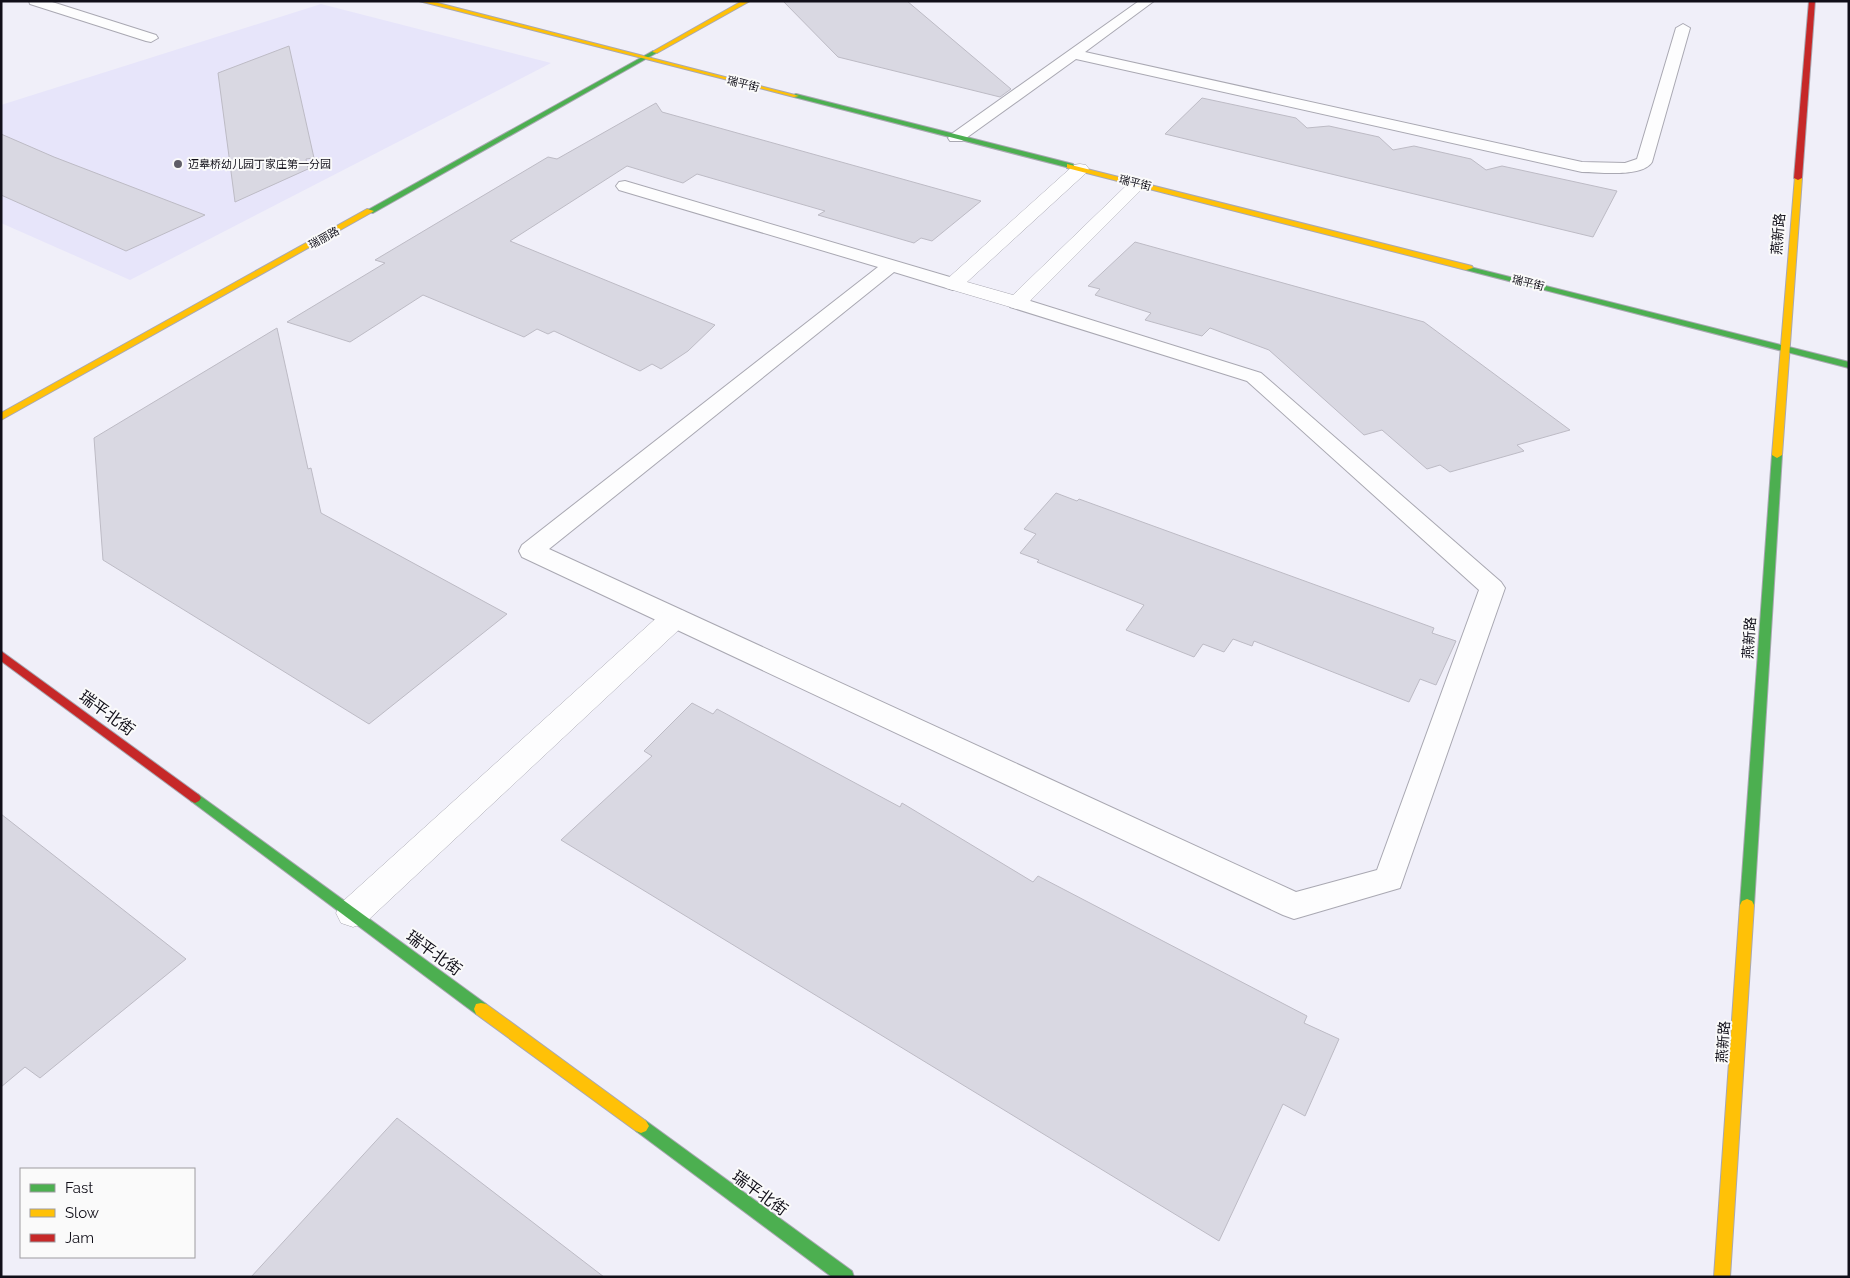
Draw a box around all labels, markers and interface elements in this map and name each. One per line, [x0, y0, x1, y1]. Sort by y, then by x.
street label: 瑞平街 [725, 74, 761, 94]
marker: 迈皋桥幼儿园丁家庄第一分园 [172, 158, 184, 170]
place label: 迈皋桥幼儿园丁家庄第一分园 [188, 158, 331, 171]
street label: 瑞平街 [1117, 173, 1153, 193]
street label: 燕新路 [1768, 212, 1788, 256]
street label: 瑞丽路 [306, 224, 342, 252]
street label: 瑞平街 [1510, 273, 1546, 293]
street label: 燕新路 [1740, 616, 1758, 660]
street label: 瑞平北街 [76, 687, 138, 739]
street label: 瑞平北街 [403, 927, 465, 979]
street label: 燕新路 [1714, 1020, 1732, 1064]
street label: 瑞平北街 [729, 1167, 791, 1219]
legend [20, 1168, 195, 1258]
text: Fast [65, 1179, 93, 1197]
text: Slow [65, 1204, 99, 1222]
text: Jam [65, 1229, 94, 1247]

